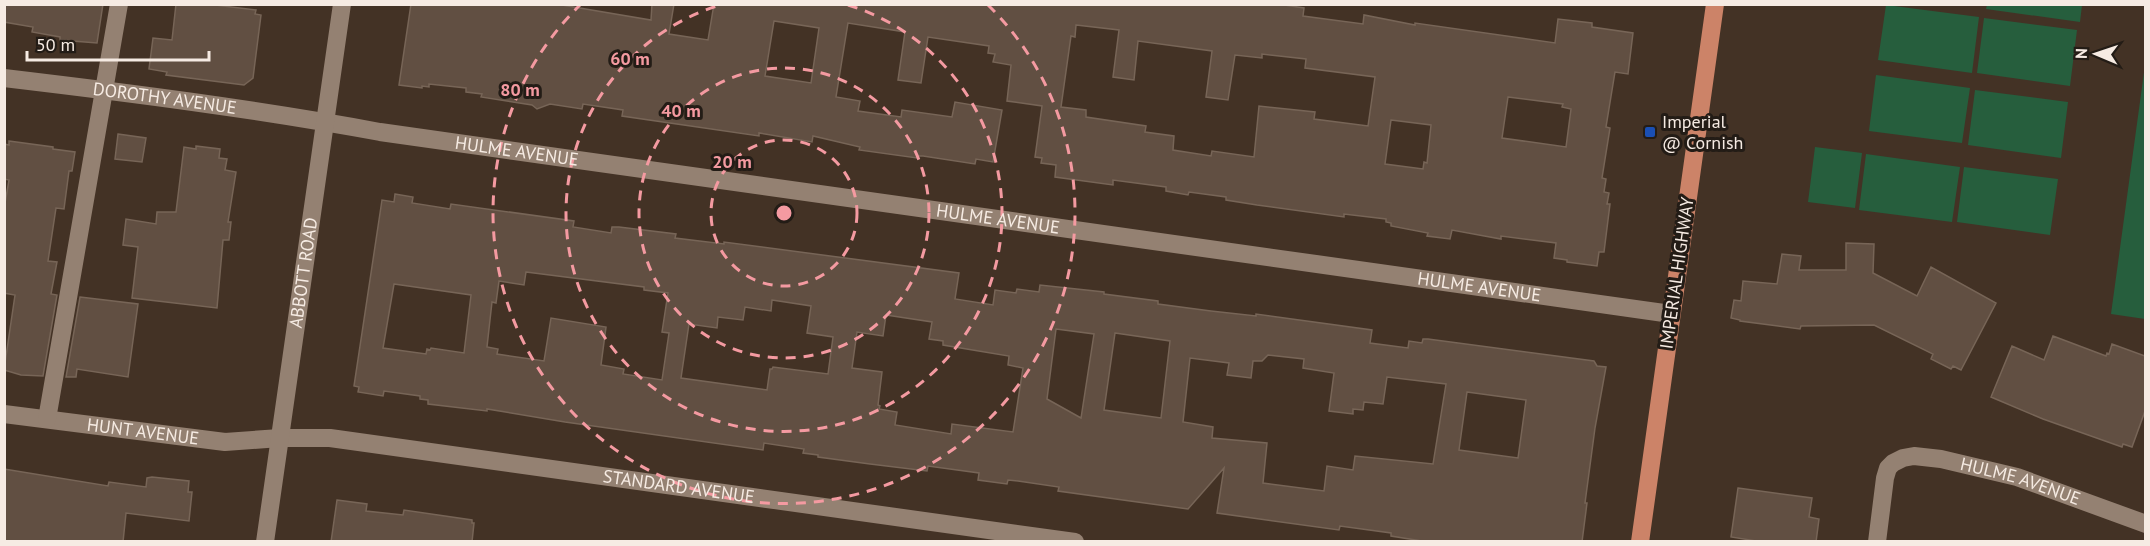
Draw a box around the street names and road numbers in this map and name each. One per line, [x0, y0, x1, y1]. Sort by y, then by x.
street label: DOROTHY AVENUE [92, 77, 238, 119]
street label: HULME AVENUE [454, 131, 580, 171]
street label: IMPERIAL HIGHWAY [1654, 195, 1699, 350]
street label: HULME AVENUE [935, 199, 1061, 239]
street label: ABBOTT ROAD [284, 216, 322, 330]
street label: HULME AVENUE [1416, 266, 1543, 307]
street label: HUNT AVENUE [86, 413, 200, 450]
street label: HULME AVENUE [1958, 452, 2084, 510]
street label: STANDARD AVENUE [602, 464, 756, 508]

